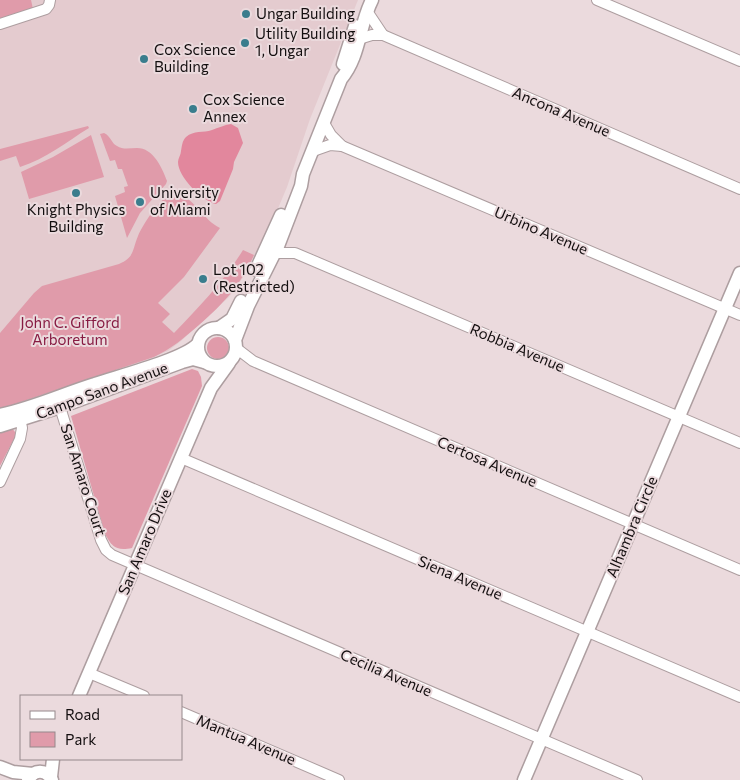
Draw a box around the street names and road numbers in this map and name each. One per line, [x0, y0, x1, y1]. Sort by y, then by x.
street label: Ancona Avenue [510, 82, 613, 140]
street label: Urbino Avenue [492, 202, 591, 258]
street label: Robbia Avenue [467, 319, 567, 375]
street label: Campo Sano Avenue [33, 358, 170, 422]
street label: San Amaro Court [57, 421, 111, 538]
street label: Certosa Avenue [435, 432, 540, 490]
street label: Alhambra Circle [602, 473, 661, 580]
street label: San Amaro Drive [114, 486, 175, 597]
street label: Siena Avenue [416, 551, 505, 603]
street label: Cecilia Avenue [338, 645, 435, 700]
street label: Mantua Avenue [194, 710, 299, 768]

